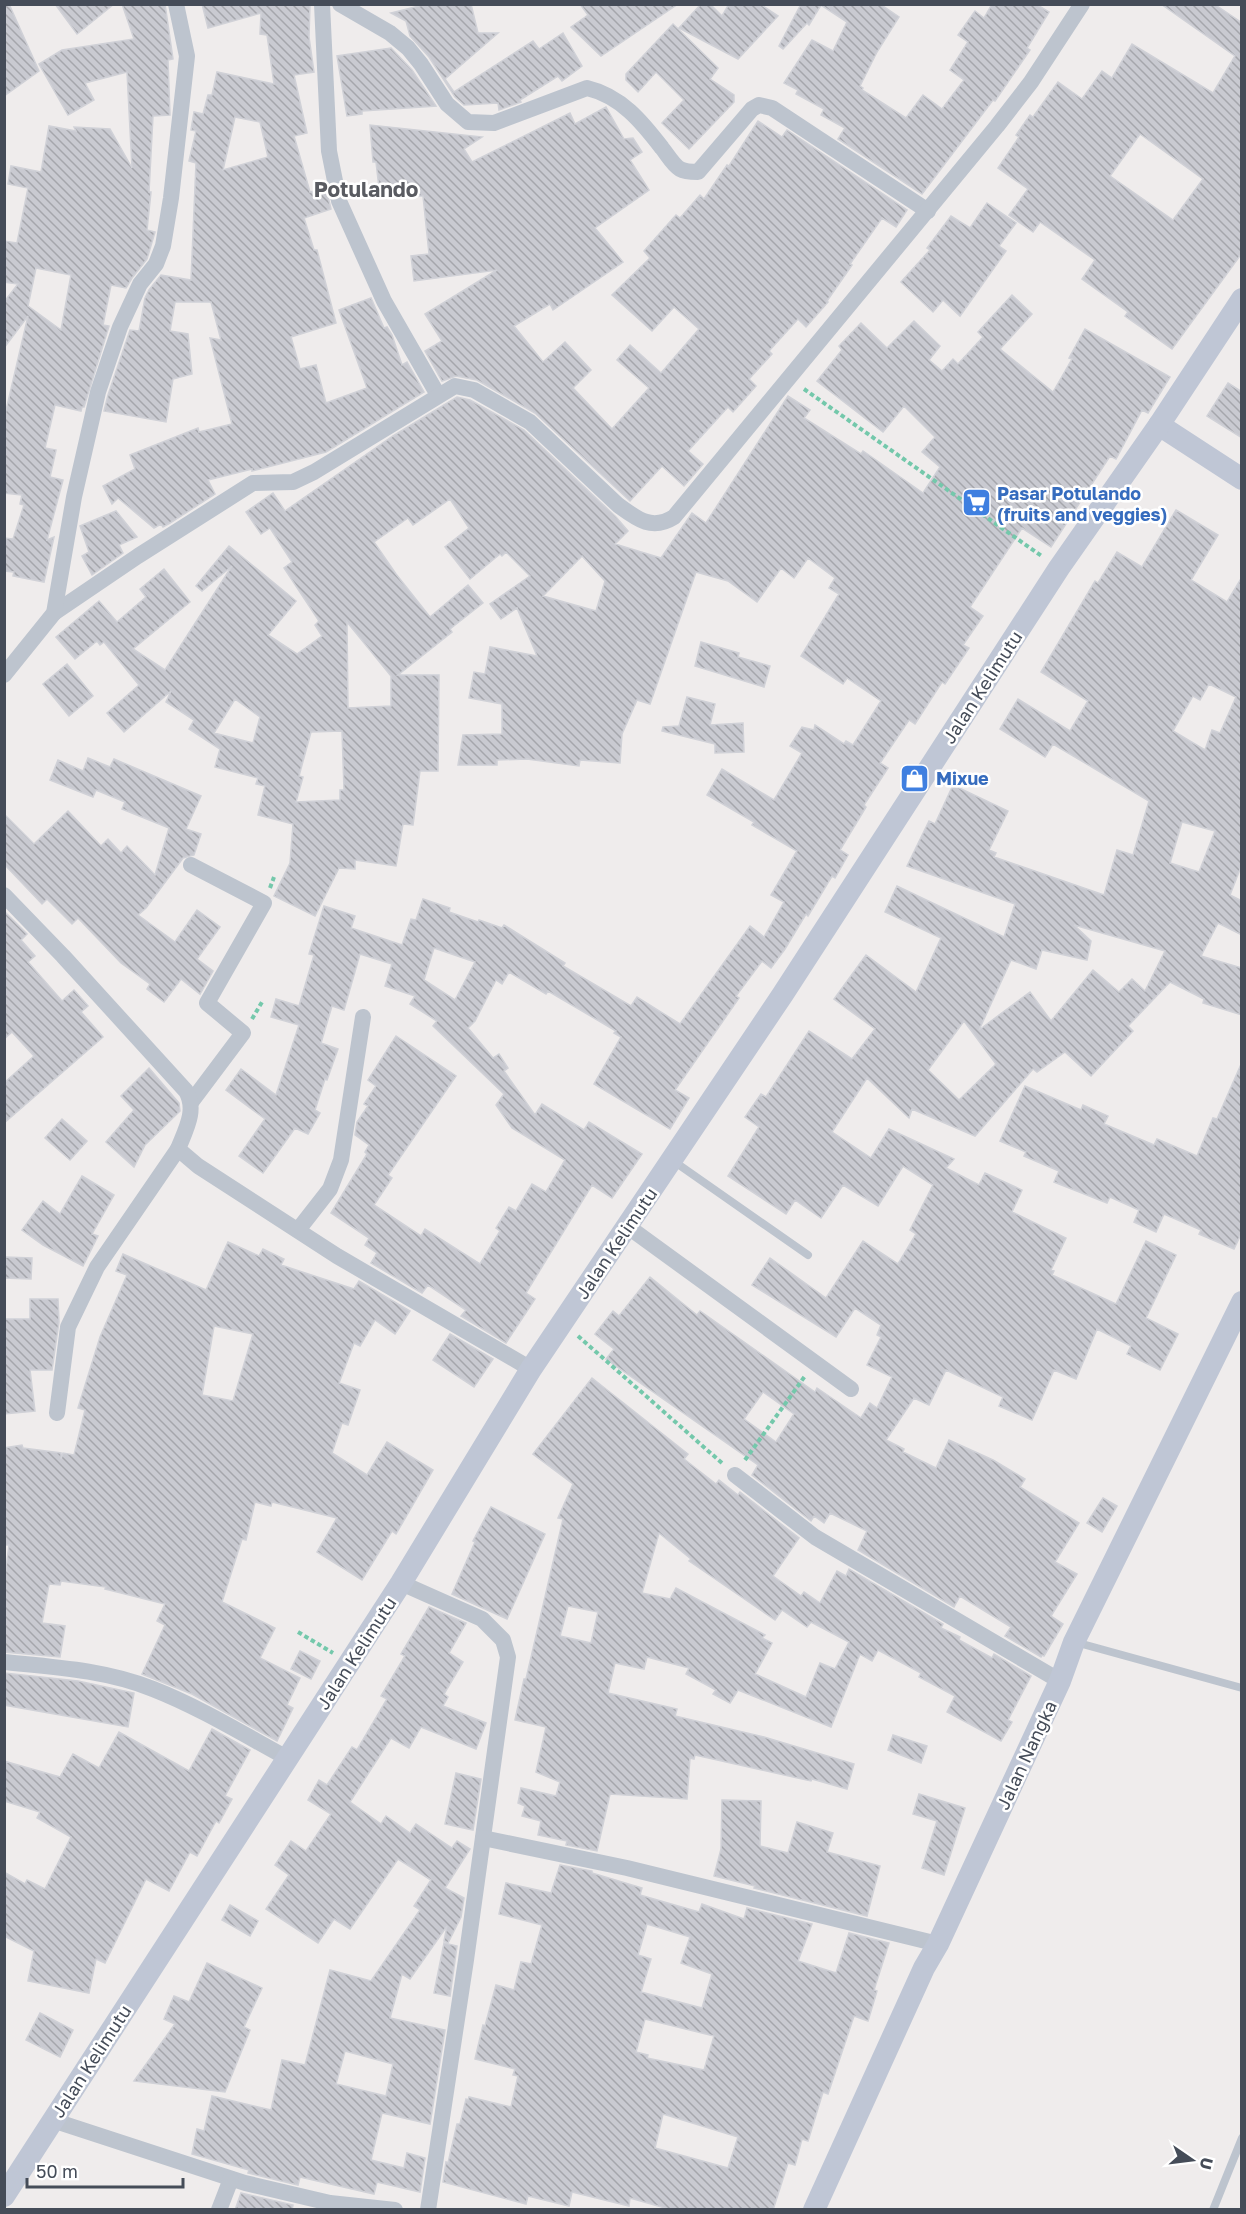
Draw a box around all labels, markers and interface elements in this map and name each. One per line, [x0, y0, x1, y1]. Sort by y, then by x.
district label: Potulando [314, 176, 418, 202]
place label: Pasar Potulando (fruits and veggies) [997, 482, 1167, 525]
supermarket icon: Pasar Potulando (fruits and veggies) [960, 487, 992, 519]
street label: Jalan Kelimutu [937, 627, 1027, 747]
shop icon: Mixue [899, 762, 931, 794]
place label: Mixue [936, 767, 989, 789]
street label: Jalan Kelimutu [571, 1183, 661, 1303]
street label: Jalan Kelimutu [311, 1593, 401, 1713]
street label: Jalan Nangka [991, 1697, 1061, 1813]
street label: Jalan Kelimutu [46, 2001, 136, 2121]
north arrow [1162, 2130, 1222, 2190]
scale bar [27, 2151, 183, 2189]
text: U [1195, 2156, 1218, 2172]
text: 50 m [36, 2160, 78, 2182]

